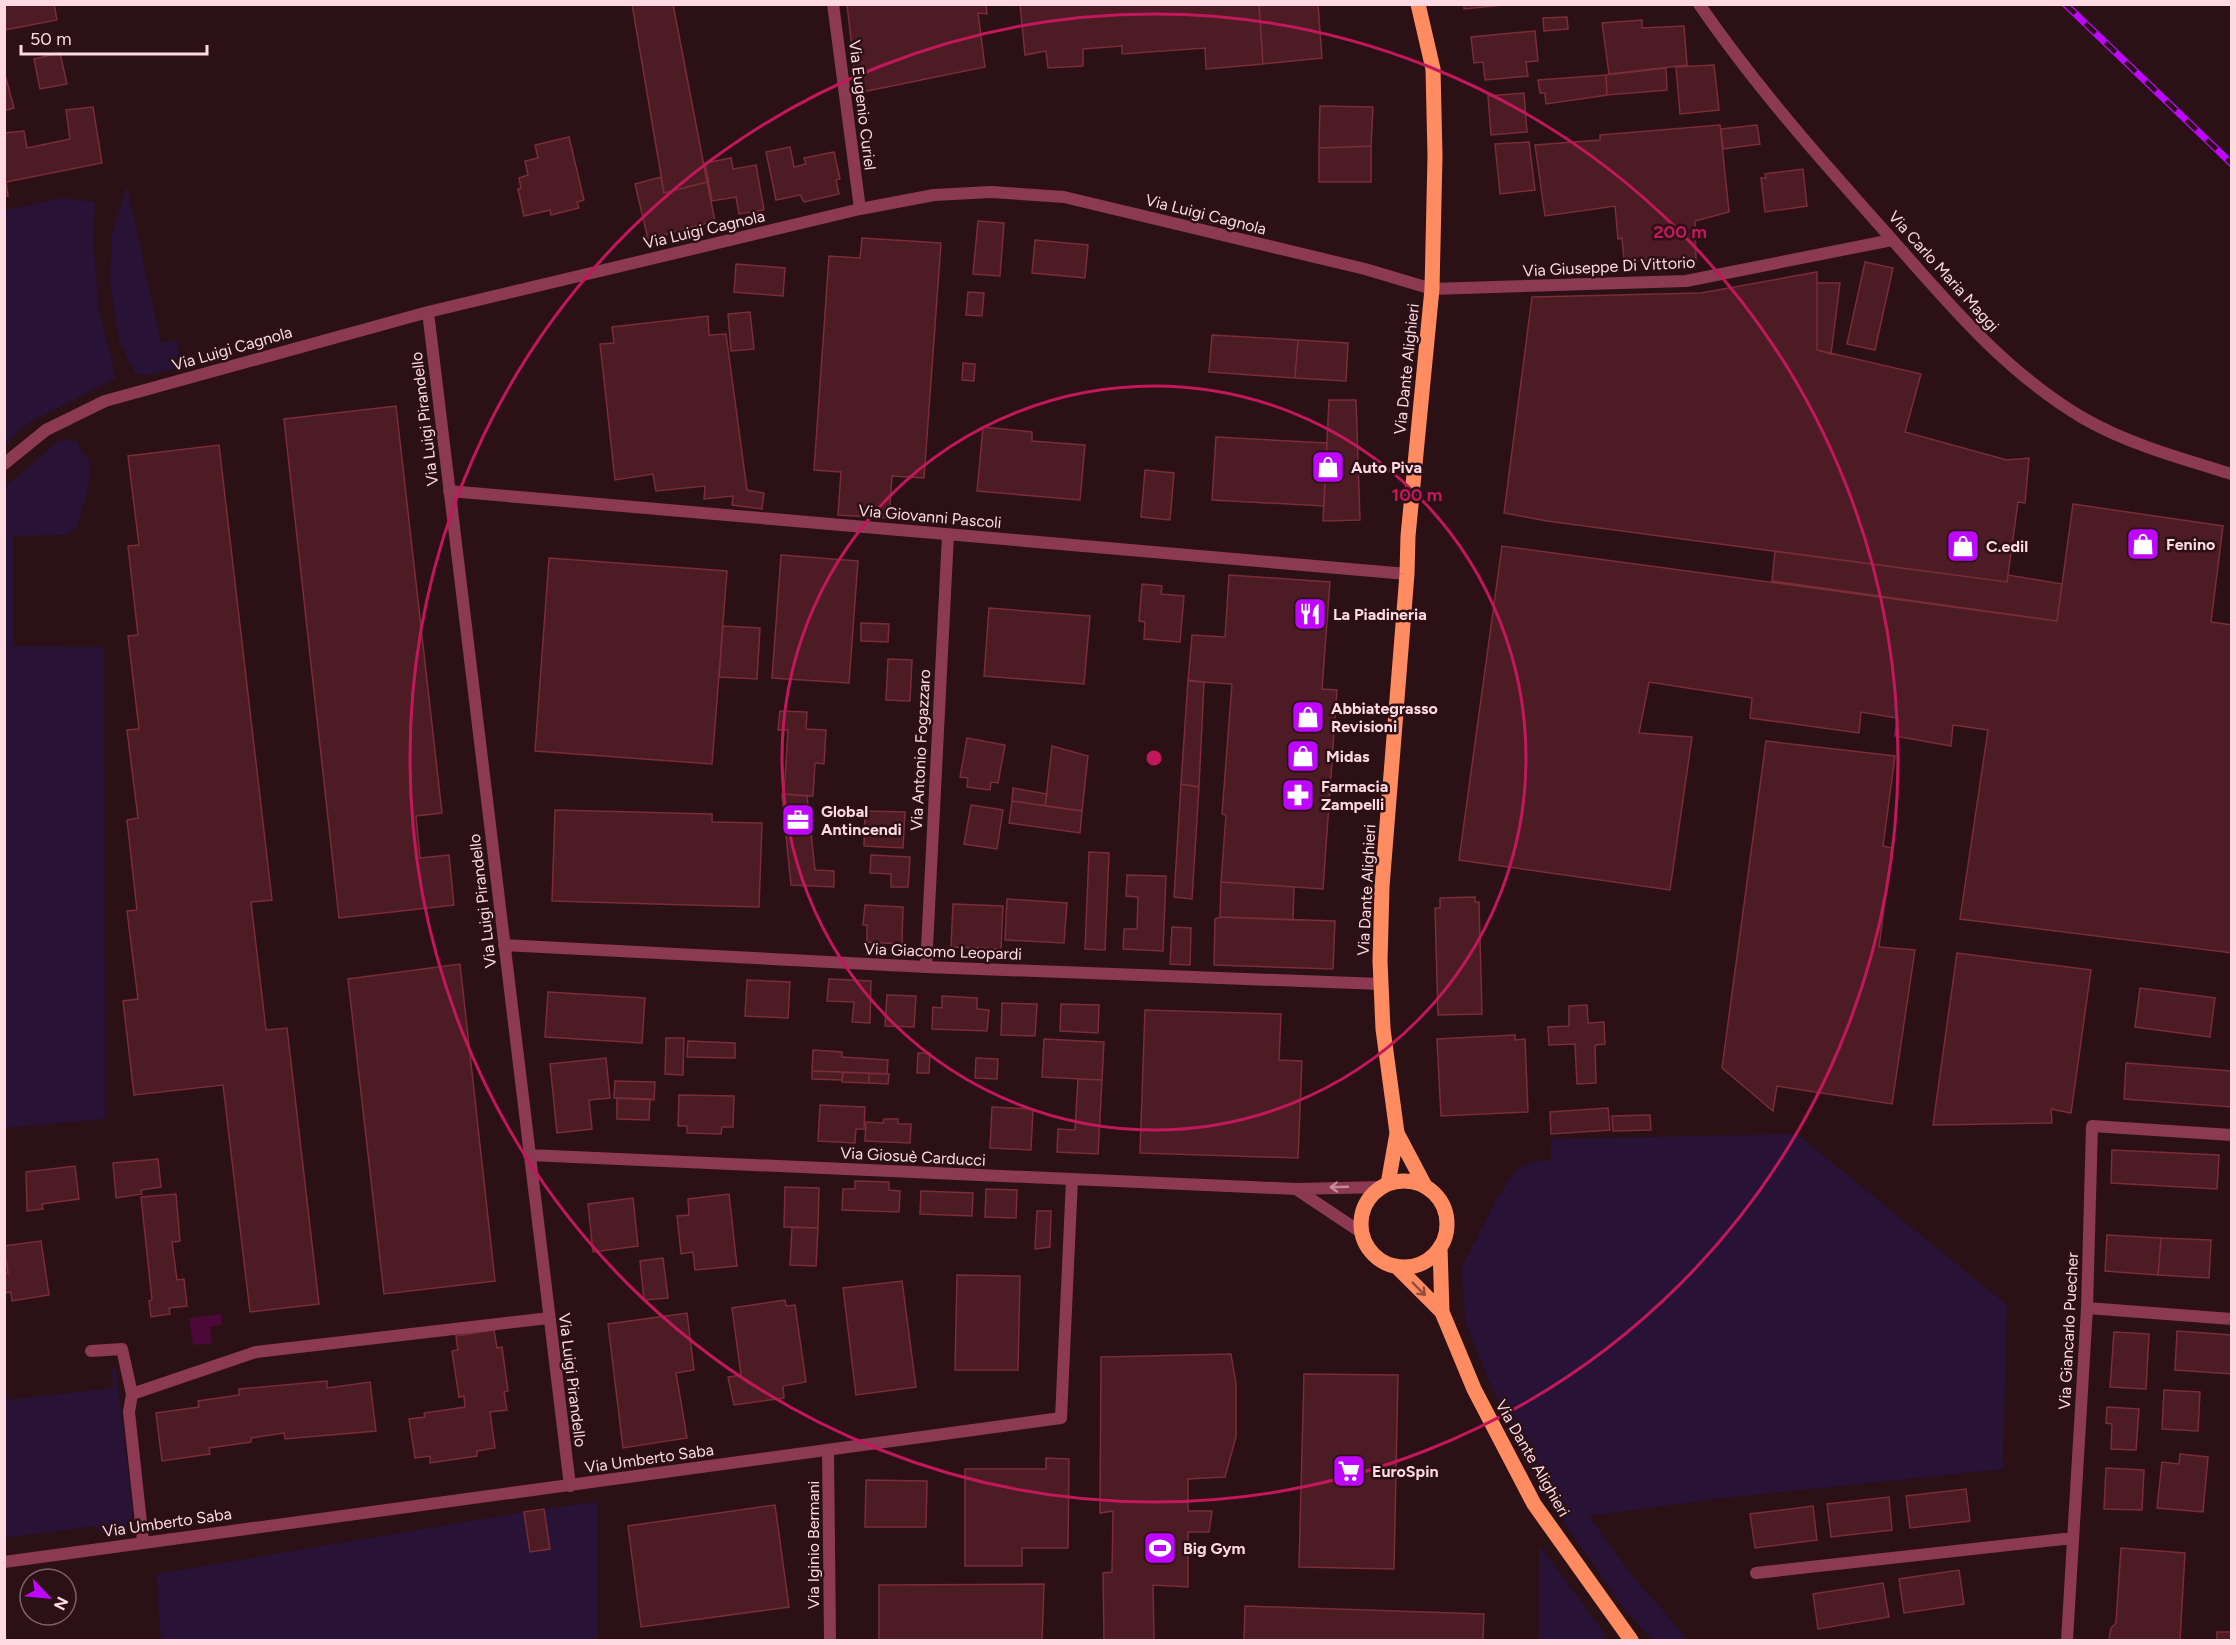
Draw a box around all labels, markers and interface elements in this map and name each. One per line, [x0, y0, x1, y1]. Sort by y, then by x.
scale bar [21, 18, 207, 56]
text: 50 m [30, 28, 72, 50]
street label: Via Eugenio Curiel [845, 39, 880, 171]
street label: Via Luigi Cagnola [1143, 190, 1268, 239]
street label: Via Luigi Cagnola [642, 206, 767, 253]
street label: Via Carlo Maria Maggi [1884, 207, 2003, 336]
text: 200 m [1653, 221, 1707, 243]
street label: Via Giuseppe Di Vittorio [1522, 252, 1696, 281]
street label: Via Dante Alighieri [1390, 303, 1423, 436]
street label: Via Luigi Cagnola [170, 322, 294, 375]
street label: Via Luigi Pirandello [407, 351, 442, 487]
shop icon: Auto Piva [1310, 449, 1346, 485]
place label: Auto Piva [1351, 458, 1422, 477]
text: 100 m [1392, 484, 1442, 506]
street label: Via Giovanni Pascoli [858, 501, 1002, 532]
shop icon: Fenino [2125, 526, 2161, 562]
shop icon: C.edil [1945, 528, 1981, 564]
place label: Fenino [2166, 535, 2215, 554]
place label: C.edil [1986, 537, 2028, 556]
restaurant icon: La Piadineria [1292, 596, 1328, 632]
place label: La Piadineria [1333, 605, 1427, 624]
street label: Via Antonio Fogazzaro [907, 669, 934, 831]
shop icon: Abbiategrasso Revisioni [1290, 699, 1326, 735]
place label: Abbiategrasso Revisioni [1331, 699, 1438, 736]
shop icon: Midas [1285, 738, 1321, 774]
place label: Midas [1326, 747, 1370, 766]
centre of rings [1144, 748, 1164, 768]
pharmacy icon: Farmacia Zampelli [1280, 777, 1316, 813]
place label: Farmacia Zampelli [1321, 777, 1388, 814]
office icon: Global Antincendi [780, 802, 816, 838]
place label: Global Antincendi [821, 802, 902, 839]
street label: Via Dante Alighieri [1354, 824, 1379, 956]
street label: Via Luigi Pirandello [465, 833, 500, 969]
street label: Via Giacomo Leopardi [864, 939, 1022, 964]
street label: Via Giosuè Carducci [840, 1143, 986, 1170]
one-way arrow [1330, 1181, 1350, 1193]
street label: Via Giancarlo Puecher [2055, 1251, 2082, 1410]
one-way arrow [1412, 1282, 1426, 1297]
street label: Via Luigi Pirandello [555, 1312, 590, 1448]
street label: Via Dante Alighieri [1491, 1396, 1574, 1520]
street label: Via Umberto Saba [583, 1440, 715, 1477]
supermarket icon: EuroSpin [1331, 1453, 1367, 1489]
place label: EuroSpin [1372, 1462, 1438, 1481]
street label: Via Iginio Bermani [804, 1481, 823, 1609]
street label: Via Umberto Saba [101, 1504, 233, 1541]
sports icon: Big Gym [1142, 1530, 1178, 1566]
place label: Big Gym [1183, 1539, 1246, 1558]
north arrow [18, 1567, 78, 1627]
text: N [50, 1594, 72, 1613]

